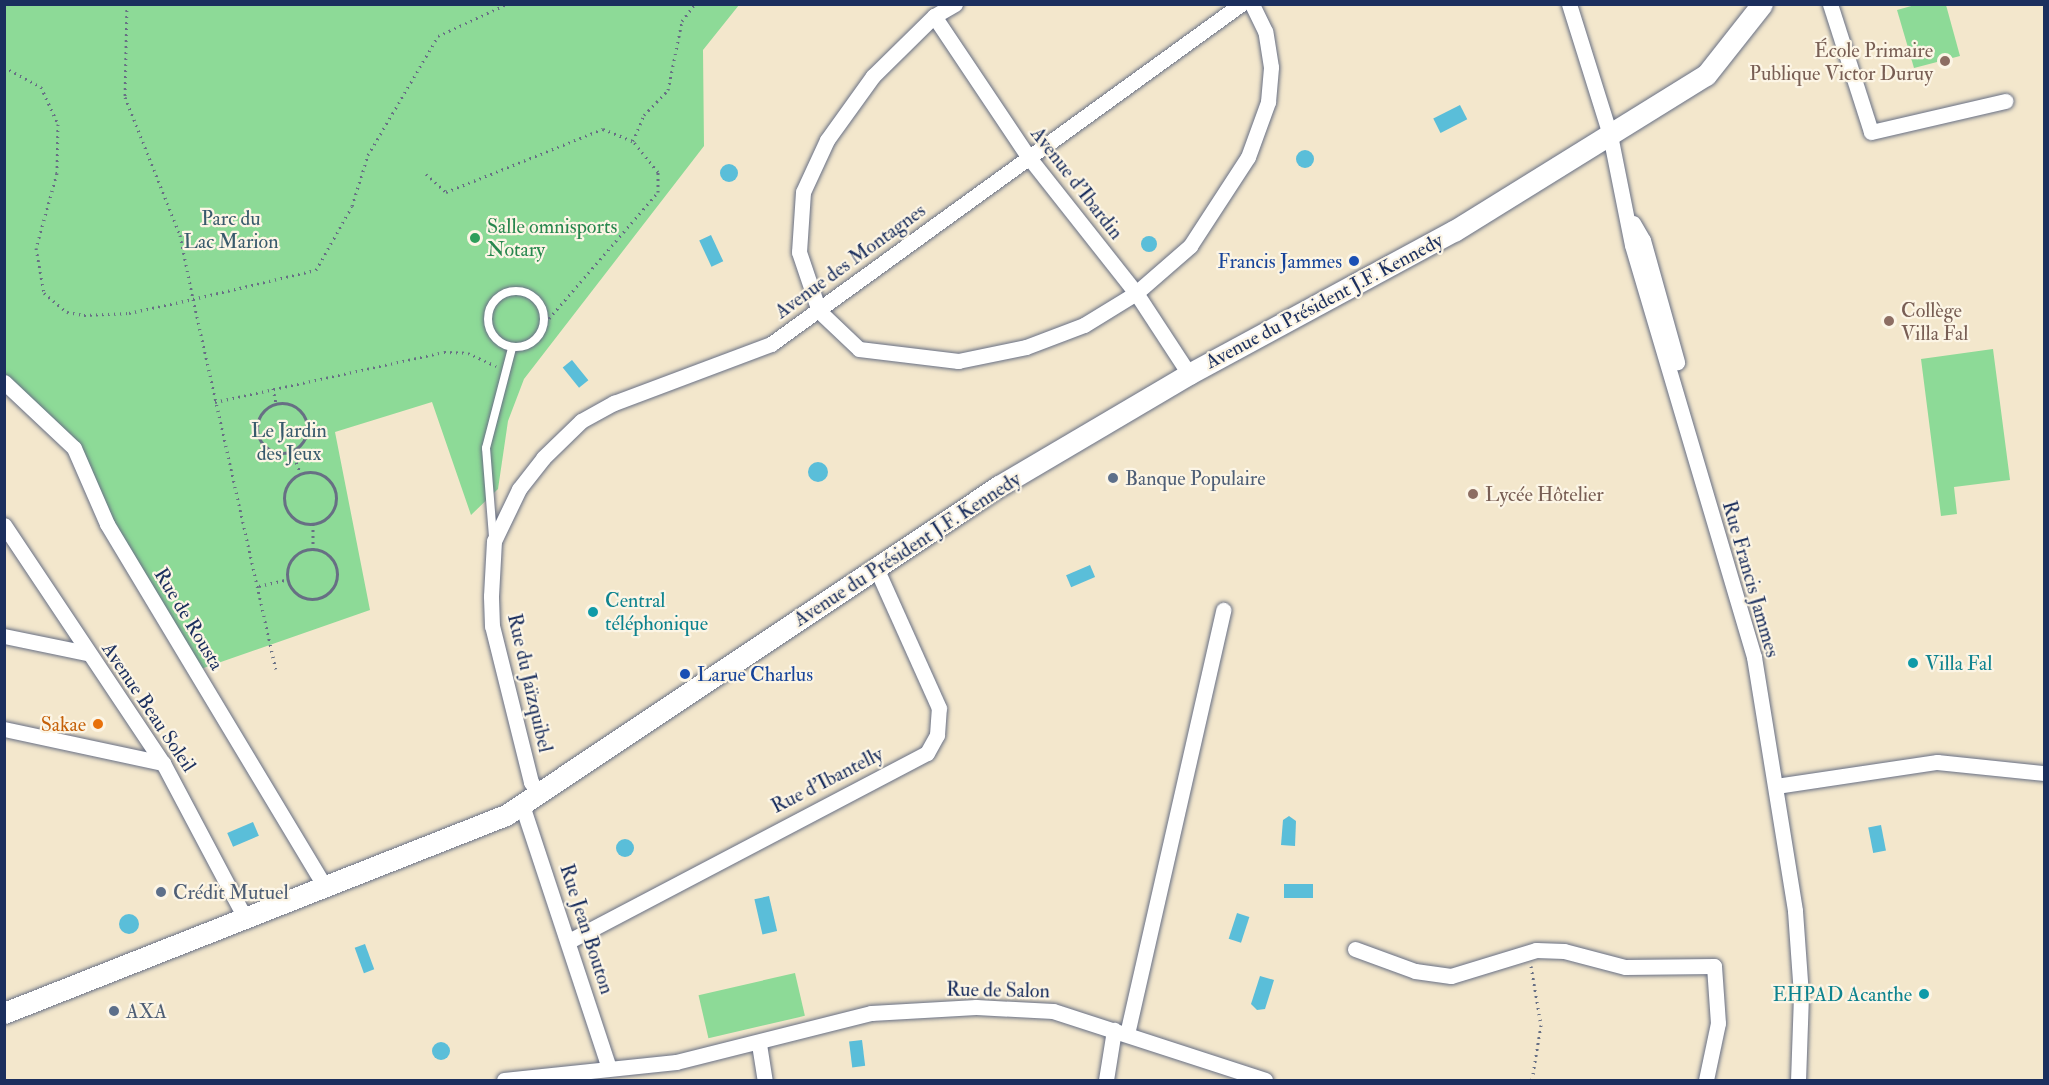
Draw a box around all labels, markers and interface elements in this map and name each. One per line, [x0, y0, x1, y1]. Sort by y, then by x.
place label: École Primaire Publique Victor Duruy [1749, 38, 1933, 85]
marker: École Primaire Publique Victor Duruy [1938, 54, 1952, 68]
street label: Avenue d'Ibardin [1026, 122, 1128, 244]
street label: Avenue des Montagnes [770, 198, 930, 324]
park label: Parc du Lac Marion [183, 207, 279, 254]
place label: Salle omnisports Notary [487, 214, 617, 261]
street label: Avenue du Président J.F. Kennedy [1201, 228, 1447, 374]
marker: Salle omnisports Notary [468, 231, 482, 245]
place label: Francis Jammes [1217, 249, 1342, 273]
marker: Francis Jammes [1347, 254, 1361, 268]
place label: Collège Villa Fal [1901, 298, 1968, 345]
marker: Collège Villa Fal [1882, 314, 1896, 328]
park label: Le Jardin des Jeux [251, 419, 327, 466]
place label: Banque Populaire [1125, 466, 1266, 490]
street label: Avenue du Président J.F. Kennedy [789, 467, 1025, 631]
marker: Banque Populaire [1106, 471, 1120, 485]
place label: Lycée Hôtelier [1485, 482, 1604, 506]
marker: Lycée Hôtelier [1466, 487, 1480, 501]
street label: Rue Francis Jammes [1717, 498, 1785, 660]
street label: Rue de Rousta [149, 563, 229, 675]
place label: Central téléphonique [605, 588, 708, 635]
marker: Central téléphonique [586, 605, 600, 619]
street label: Rue du Jaïzquibel [502, 611, 558, 755]
street label: Avenue Beau Soleil [97, 638, 201, 776]
place label: Villa Fal [1925, 651, 1992, 675]
marker: Villa Fal [1906, 656, 1920, 670]
place label: Larue Charlus [697, 662, 813, 686]
marker: Larue Charlus [678, 667, 692, 681]
place label: Sakae [41, 712, 86, 736]
marker: Sakae [91, 717, 105, 731]
street label: Rue d'Ibantelly [767, 742, 887, 818]
street label: Rue Jean Bouton [555, 861, 619, 997]
place label: Crédit Mutuel [173, 880, 289, 904]
marker: Crédit Mutuel [154, 885, 168, 899]
street label: Rue de Salon [946, 977, 1050, 1003]
place label: EHPAD Acanthe [1772, 982, 1912, 1006]
marker: EHPAD Acanthe [1917, 987, 1931, 1001]
place label: AXA [126, 999, 167, 1023]
marker: AXA [107, 1004, 121, 1018]

